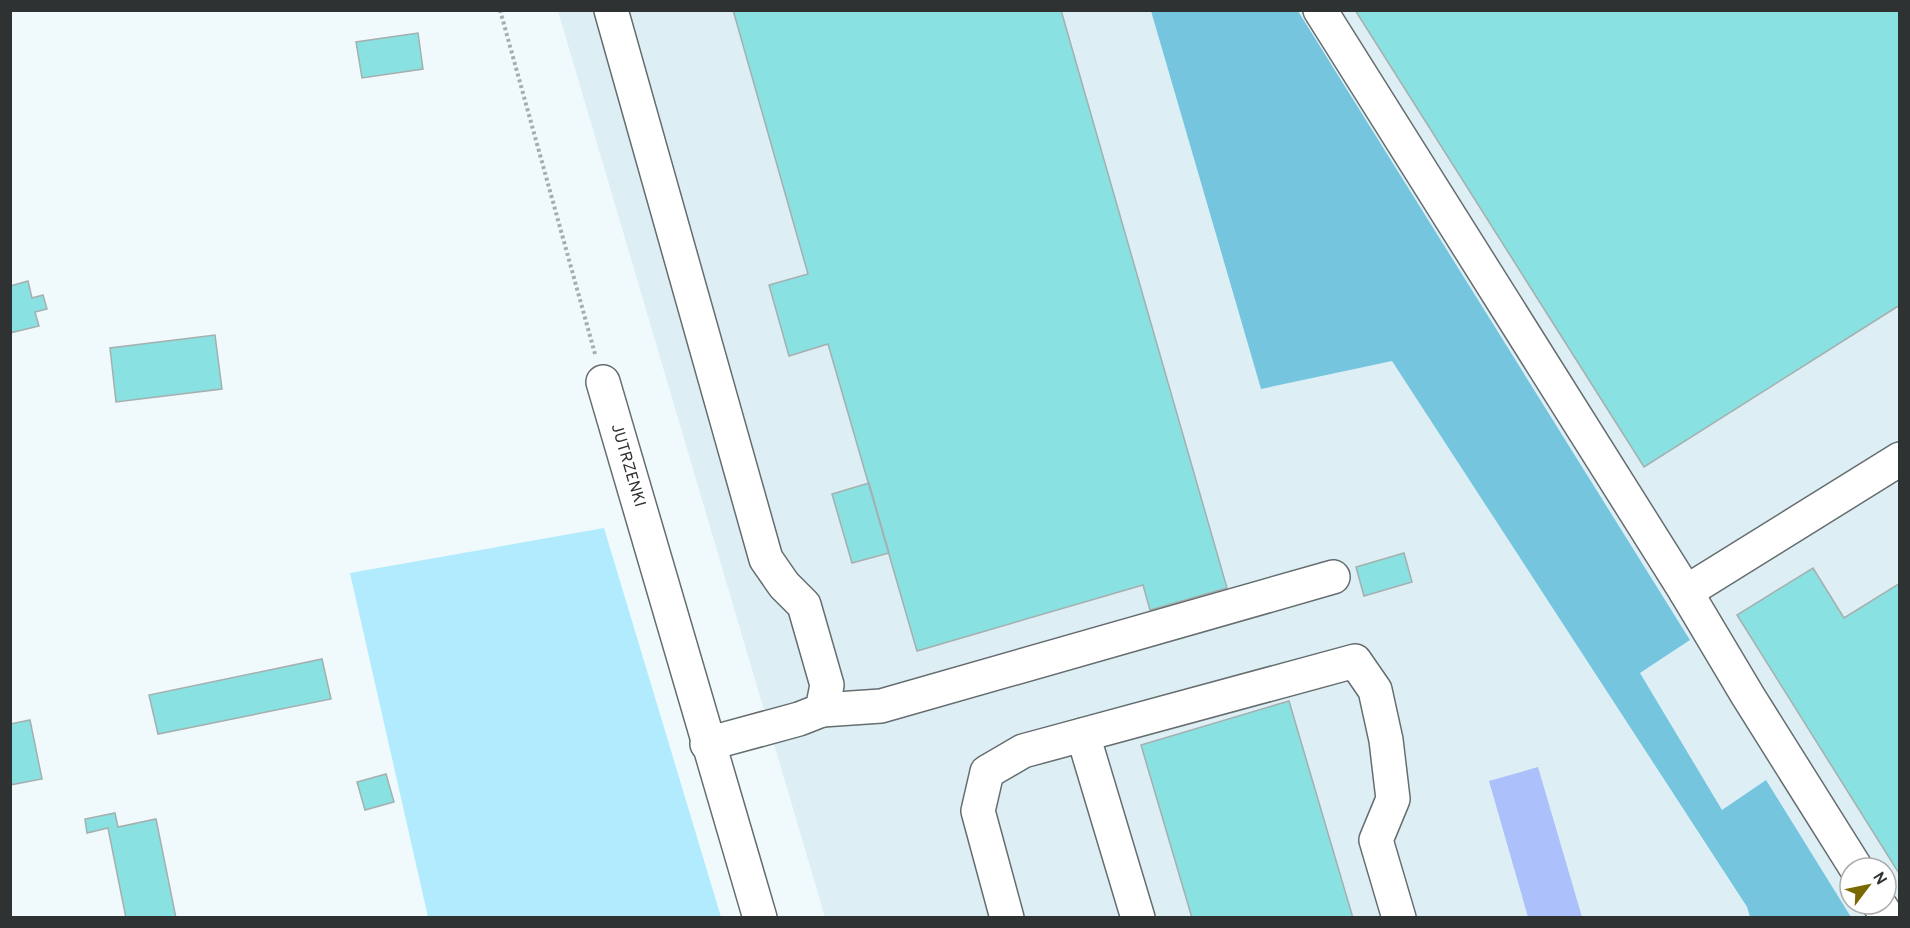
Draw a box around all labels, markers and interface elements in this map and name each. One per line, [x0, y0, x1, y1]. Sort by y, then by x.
street label: JUTRZENKI [606, 422, 649, 509]
north arrow [1838, 856, 1898, 916]
text: N [1867, 869, 1891, 889]

